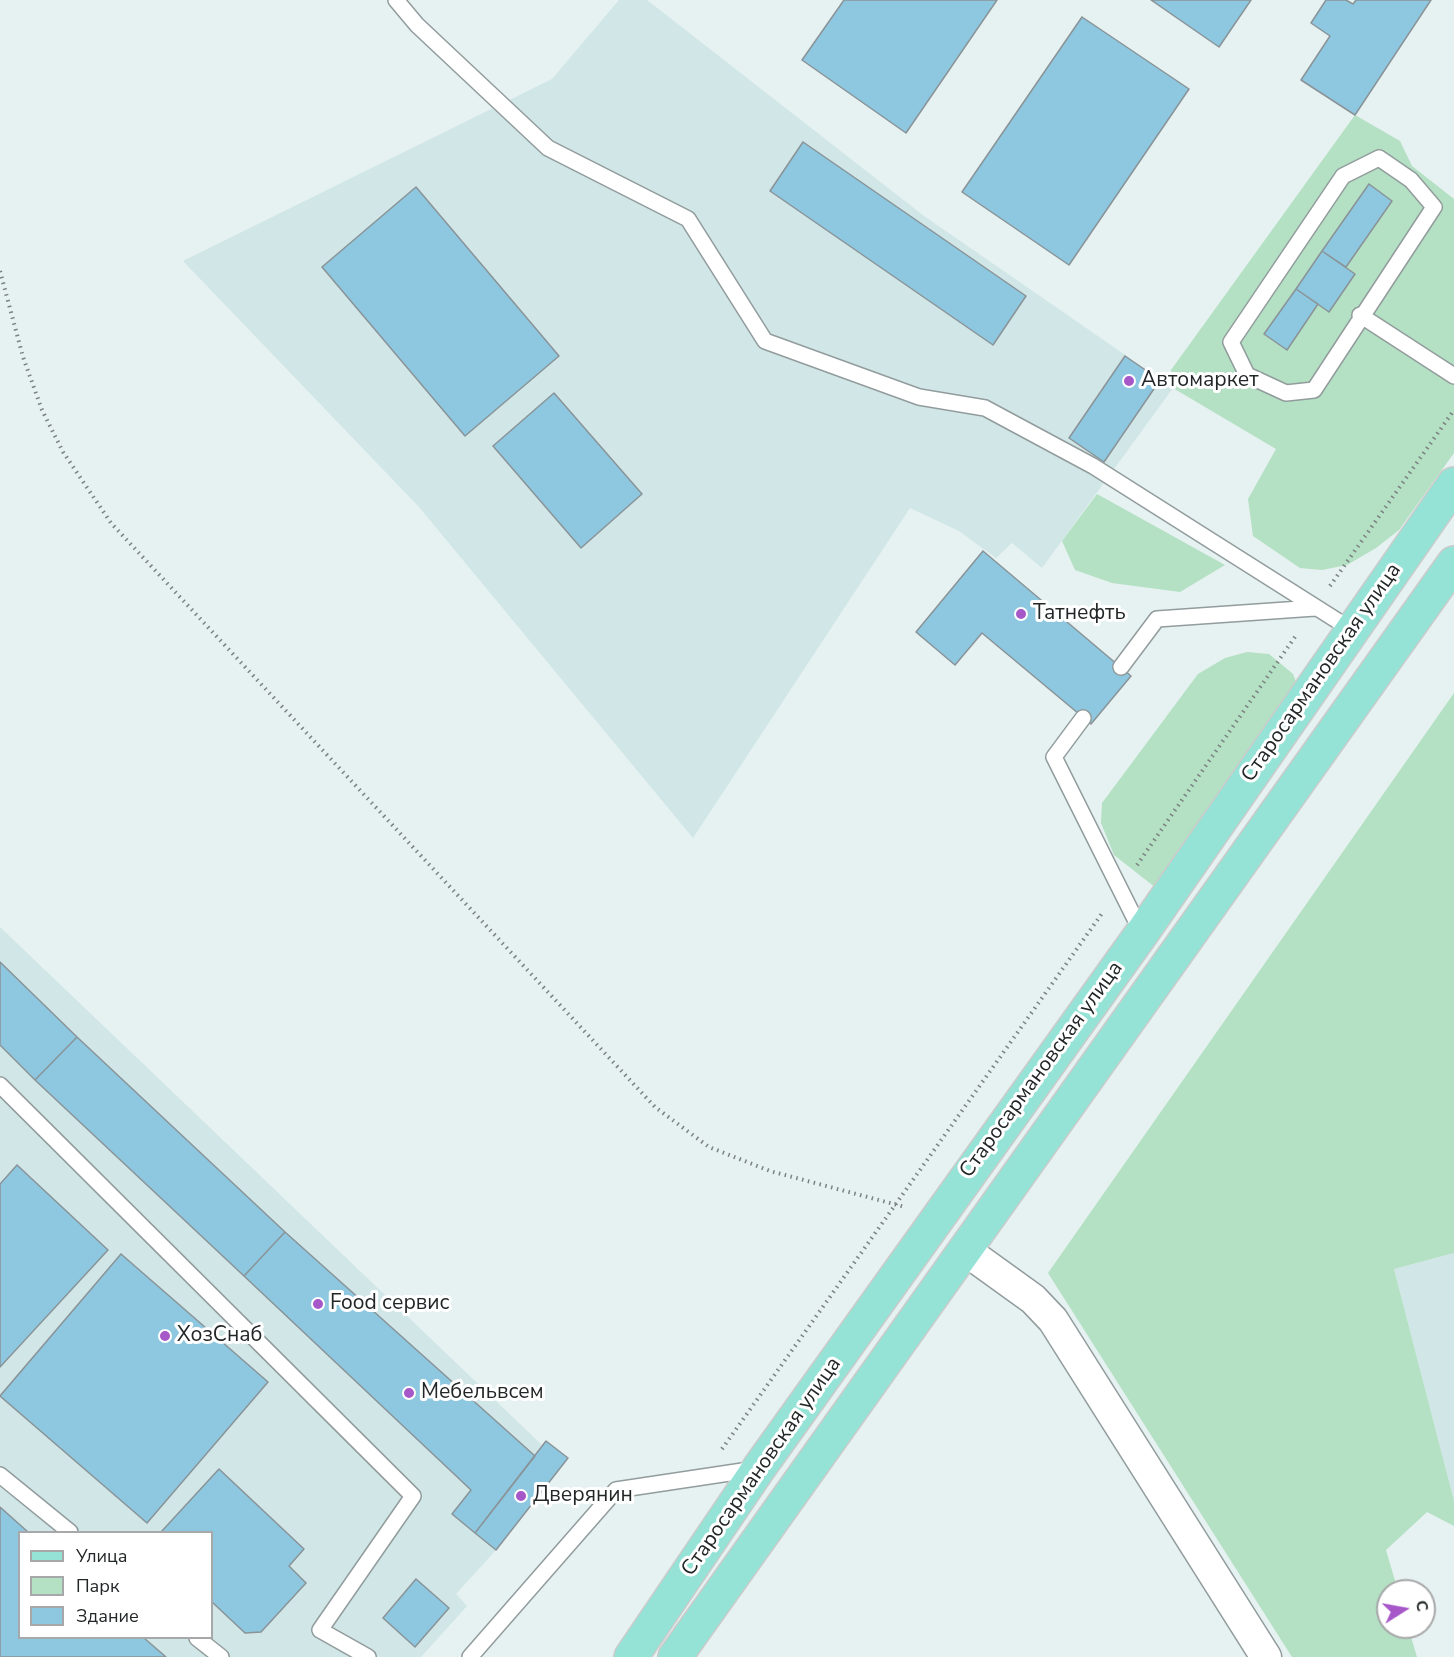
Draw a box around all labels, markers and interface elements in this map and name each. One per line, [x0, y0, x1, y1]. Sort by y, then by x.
place label: Автомаркет [1141, 368, 1259, 394]
marker: Автомаркет [1122, 374, 1136, 388]
street label: Старосармановская улица [1237, 559, 1407, 787]
place label: Татнефть [1033, 601, 1126, 627]
marker: Татнефть [1014, 607, 1028, 621]
street label: Старосармановская улица [955, 957, 1129, 1183]
place label: Food сервис [330, 1291, 450, 1317]
marker: Food сервис [311, 1297, 325, 1311]
place label: ХозCнаб [177, 1323, 263, 1349]
marker: ХозCнаб [158, 1329, 172, 1343]
street label: Старосармановская улица [677, 1353, 847, 1581]
place label: Мебельвсем [421, 1380, 544, 1406]
marker: Мебельвсем [402, 1386, 416, 1400]
place label: Дверянин [533, 1483, 633, 1509]
marker: Дверянин [514, 1489, 528, 1503]
legend [18, 1531, 213, 1639]
text: Улица [76, 1544, 127, 1568]
text: Парк [76, 1574, 119, 1598]
north arrow [1376, 1579, 1436, 1639]
text: С [1410, 1599, 1434, 1613]
text: Здание [76, 1604, 139, 1628]

